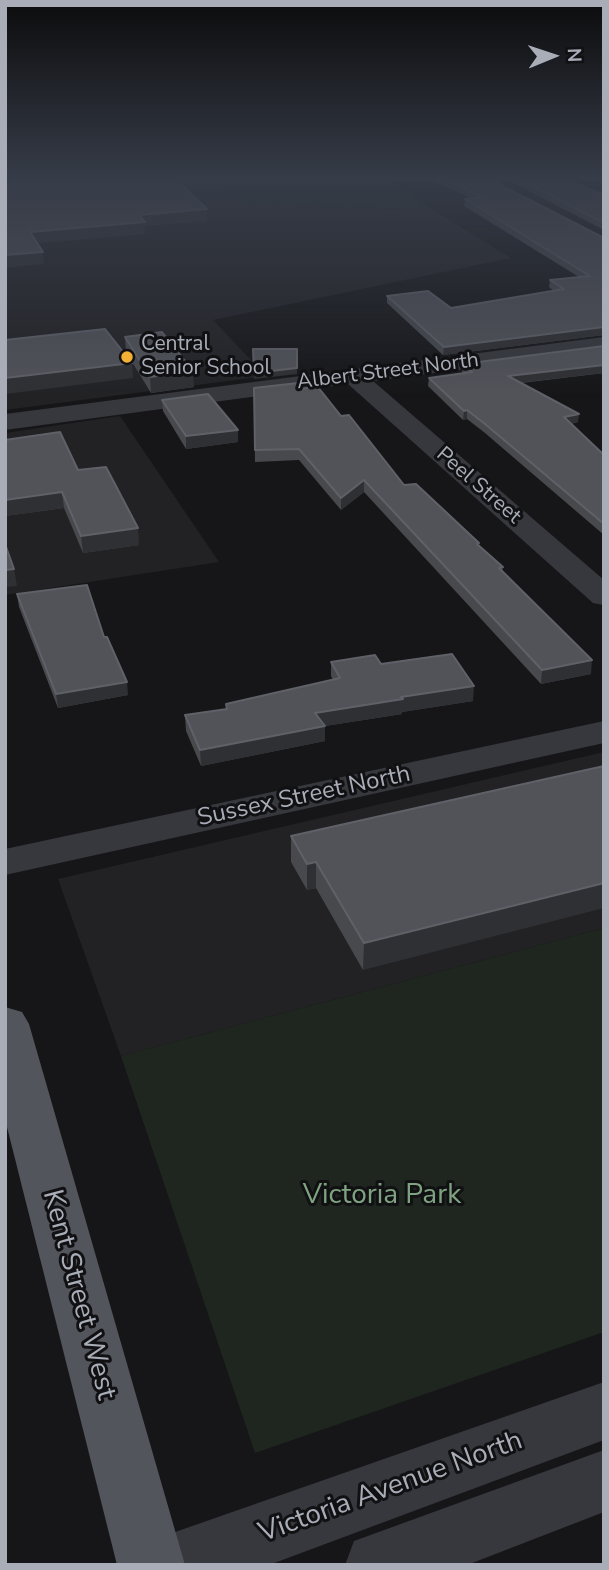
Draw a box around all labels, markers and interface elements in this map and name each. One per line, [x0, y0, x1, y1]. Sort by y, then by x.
north arrow [518, 21, 588, 91]
text: N [561, 48, 587, 63]
place label: Central Senior School [141, 332, 271, 382]
street label: Albert Street North [296, 348, 480, 396]
marker: Central Senior School [119, 349, 135, 365]
street label: Peel Street [430, 442, 526, 530]
street label: Sussex Street North [195, 760, 413, 834]
park label: Victoria Park [303, 1179, 461, 1213]
street label: Kent Street West [34, 1186, 122, 1404]
street label: Victoria Avenue North [255, 1425, 527, 1551]

